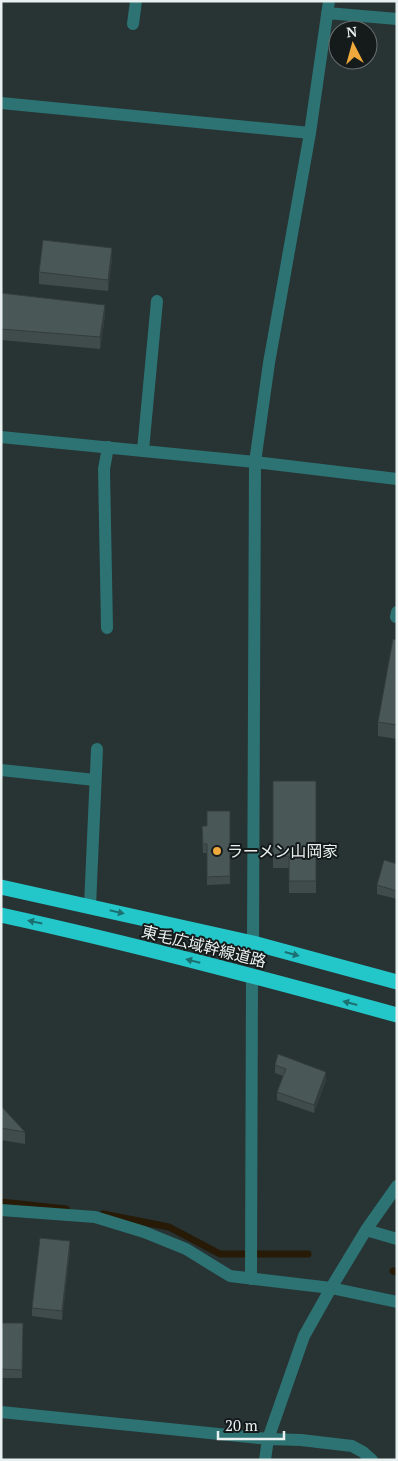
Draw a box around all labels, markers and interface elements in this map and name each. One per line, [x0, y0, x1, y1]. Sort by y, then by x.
north arrow [328, 20, 378, 70]
text: N [345, 22, 358, 42]
place label: ラーメン山岡家 [227, 840, 338, 862]
marker: ラーメン山岡家 [211, 845, 223, 857]
one-way arrow [110, 908, 125, 916]
one-way arrow [26, 918, 42, 926]
street label: 東毛広域幹線道路 [139, 920, 269, 972]
one-way arrow [285, 950, 300, 958]
one-way arrow [185, 956, 200, 964]
one-way arrow [342, 998, 357, 1006]
scale bar [218, 1408, 284, 1440]
text: 20 m [225, 1415, 258, 1435]

